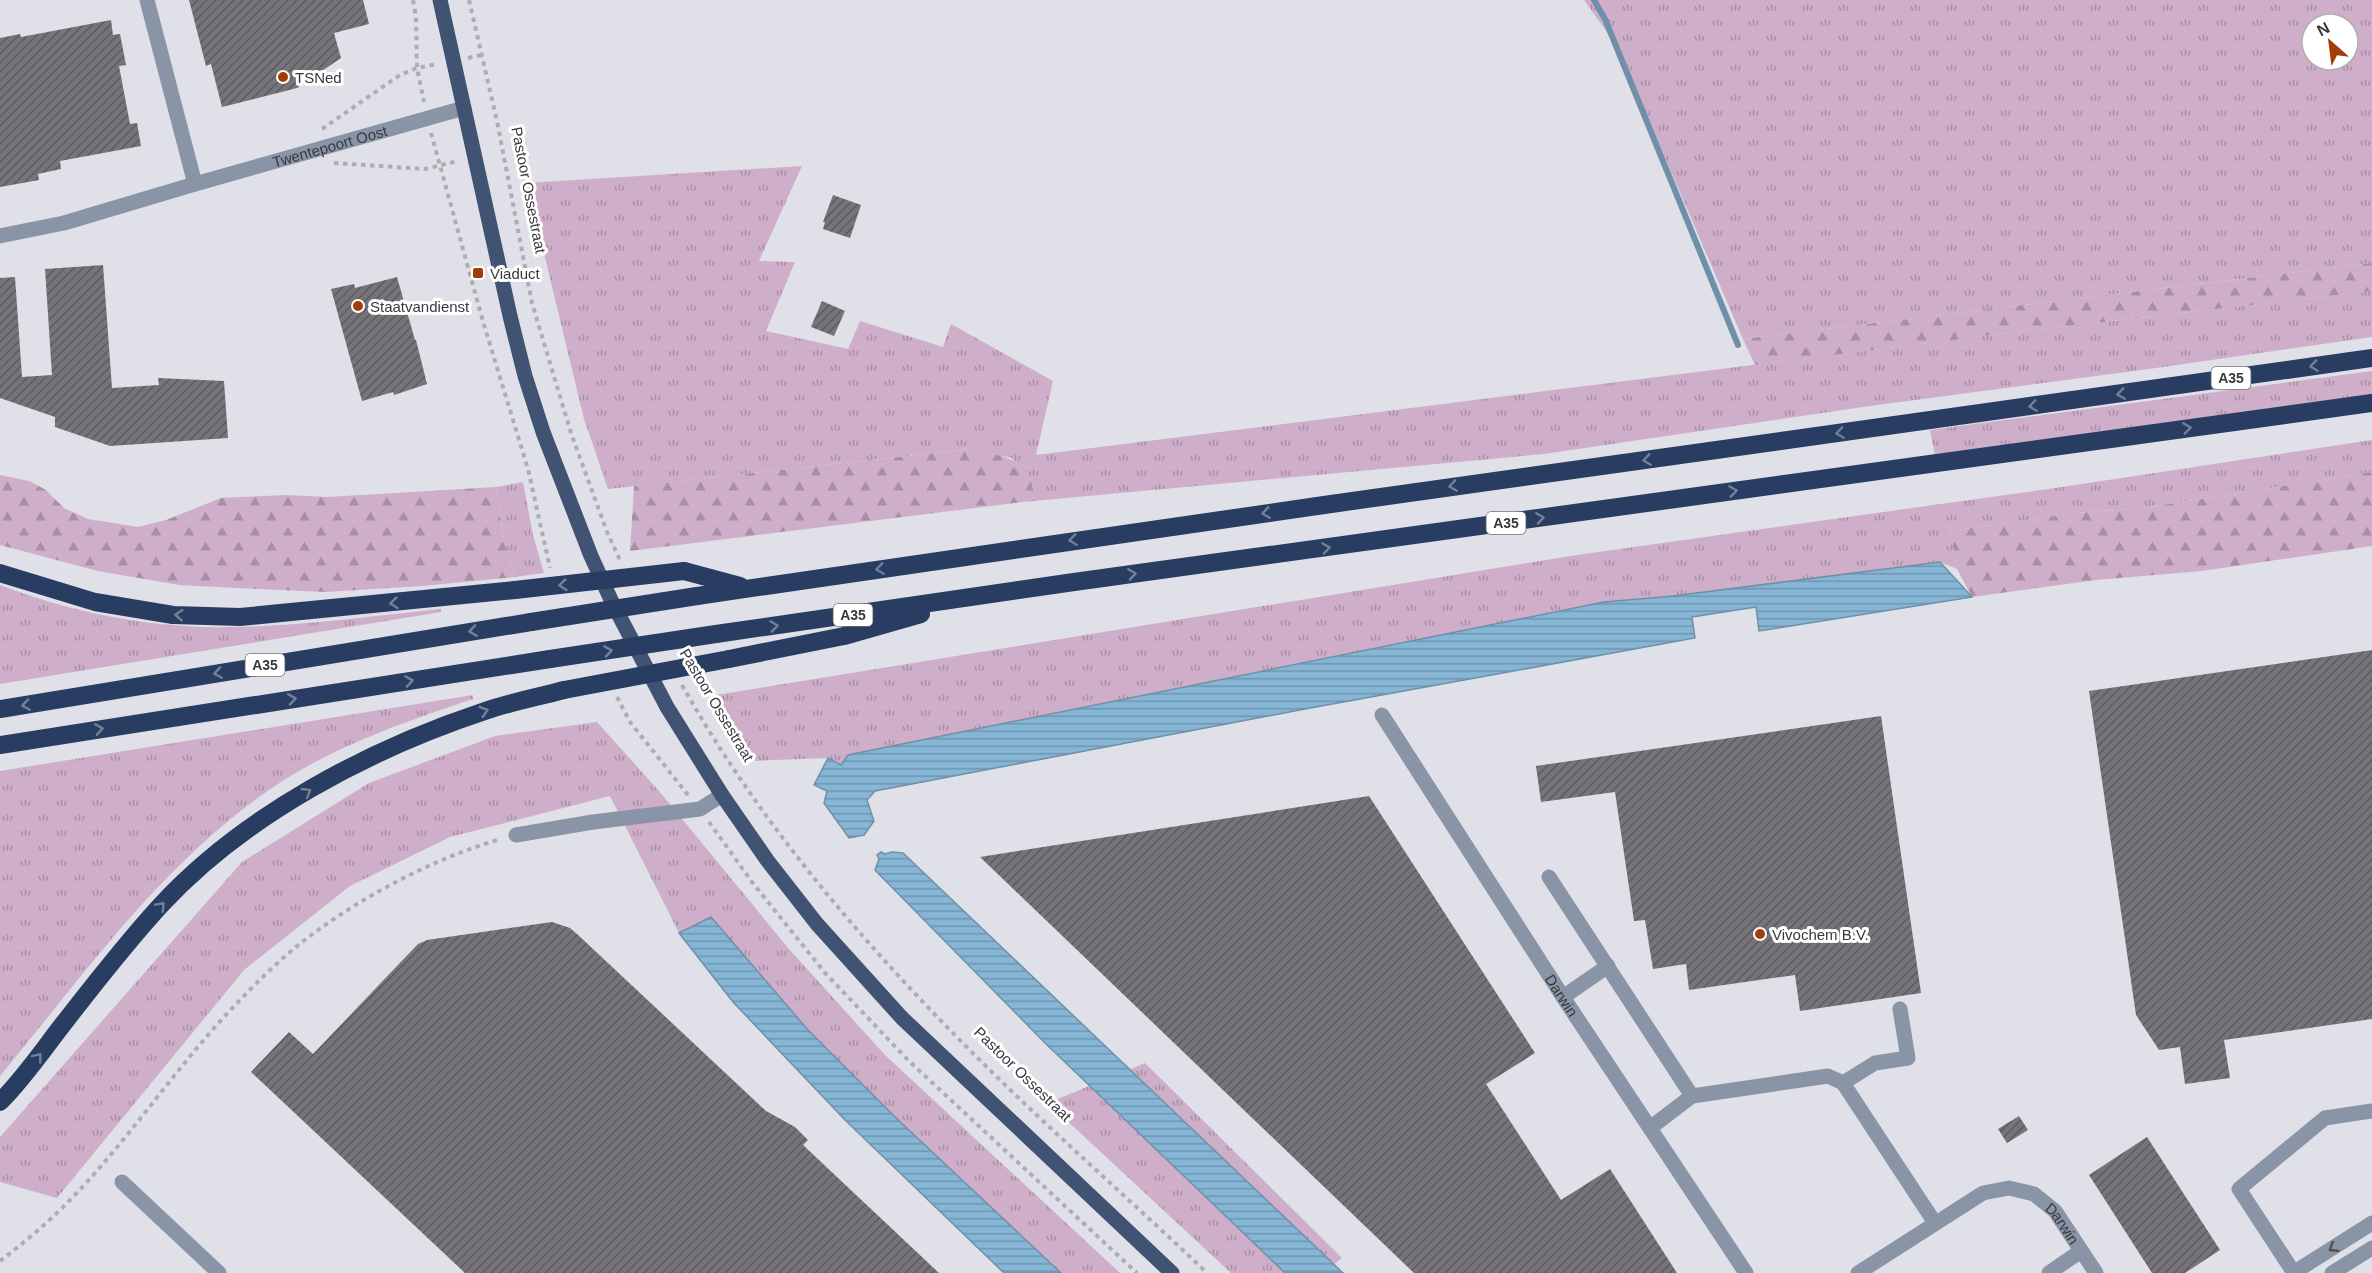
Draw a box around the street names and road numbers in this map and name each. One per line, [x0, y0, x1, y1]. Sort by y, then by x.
street label: Twentepoort Oost [270, 121, 390, 170]
street label: Pastoor Ossestraat [508, 125, 550, 255]
road number: A35 [2212, 367, 2250, 389]
road number: A35 [1486, 512, 1526, 534]
road number: A35 [834, 604, 872, 626]
street label: Pastoor Ossestraat [677, 646, 758, 765]
road number: A35 [246, 654, 284, 676]
street label: Darwin [1542, 971, 1582, 1019]
street label: Pastoor Ossestraat [971, 1023, 1076, 1125]
street label: Darwin [2043, 1199, 2083, 1247]

